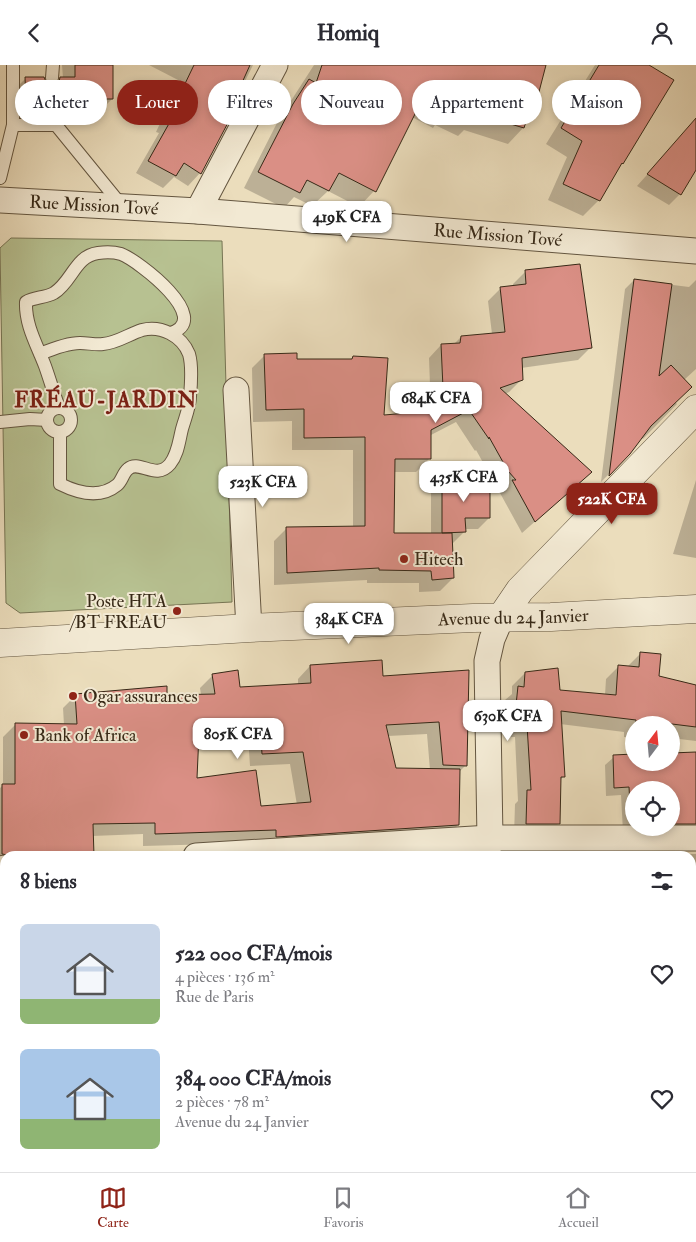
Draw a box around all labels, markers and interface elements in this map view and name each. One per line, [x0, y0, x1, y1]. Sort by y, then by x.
icon: back [20, 19, 48, 47]
text: Homiq [317, 19, 379, 47]
icon: person [648, 19, 676, 47]
chip: Acheter [15, 80, 107, 125]
chip: Louer [117, 80, 198, 125]
chip: Filtres [208, 80, 291, 125]
chip: Nouveau [301, 80, 402, 125]
chip: Appartement [412, 80, 542, 125]
chip: Maison [552, 80, 641, 125]
street label: Rue Mission Tové [29, 190, 159, 220]
pin: 419K CFA [295, 201, 399, 243]
text: 419K CFA [313, 207, 381, 227]
street label: Rue Mission Tové [432, 218, 563, 252]
pin: 684K CFA [384, 381, 488, 424]
district label: FRÉAU-JARDIN [14, 384, 198, 415]
text: 684K CFA [401, 388, 471, 408]
pin: 435K CFA [412, 461, 516, 503]
pin: 523K CFA [211, 465, 315, 508]
text: 435K CFA [430, 467, 498, 487]
text: 523K CFA [229, 472, 297, 492]
pin: 522K CFA [560, 483, 664, 525]
text: 522K CFA [577, 489, 647, 509]
place label: Hitech [414, 548, 464, 571]
marker: Hitech [398, 553, 410, 565]
place label: Poste HTA /BT FREAU [68, 590, 168, 634]
pin: 384K CFA [297, 603, 401, 645]
street label: Avenue du 24 Janvier [437, 603, 590, 631]
marker: Poste HTA /BT FREAU [171, 605, 183, 617]
text: 384K CFA [315, 609, 383, 629]
place label: Ogar assurances [83, 685, 198, 708]
marker: Ogar assurances [67, 690, 79, 702]
pin: 630K CFA [456, 699, 560, 742]
text: 630K CFA [474, 706, 542, 726]
north arrow [625, 716, 680, 771]
map controls [625, 716, 680, 836]
pin: 805K CFA [186, 717, 290, 760]
place label: Bank of Africa [34, 724, 137, 747]
text: 805K CFA [204, 724, 272, 744]
marker: Bank of Africa [18, 729, 30, 741]
button: locate [625, 781, 680, 836]
icon: filters [648, 867, 676, 895]
text: 8 biens [20, 868, 77, 895]
text: 522 000 CFA/mois [175, 940, 332, 967]
icon: home [60, 944, 120, 1004]
icon: heart [648, 960, 676, 988]
text: 4 pièces · 136 m² [175, 967, 275, 987]
text: Rue de Paris [175, 987, 254, 1007]
text: 384 000 CFA/mois [175, 1065, 331, 1092]
icon: home [60, 1069, 120, 1129]
icon: heart [648, 1085, 676, 1113]
text: 2 pièces · 78 m² [175, 1092, 269, 1112]
text: Avenue du 24 Janvier [175, 1112, 309, 1132]
tab: Carte [97, 1184, 129, 1231]
tab: Favoris [323, 1184, 364, 1231]
tab: Accueil [558, 1184, 599, 1231]

